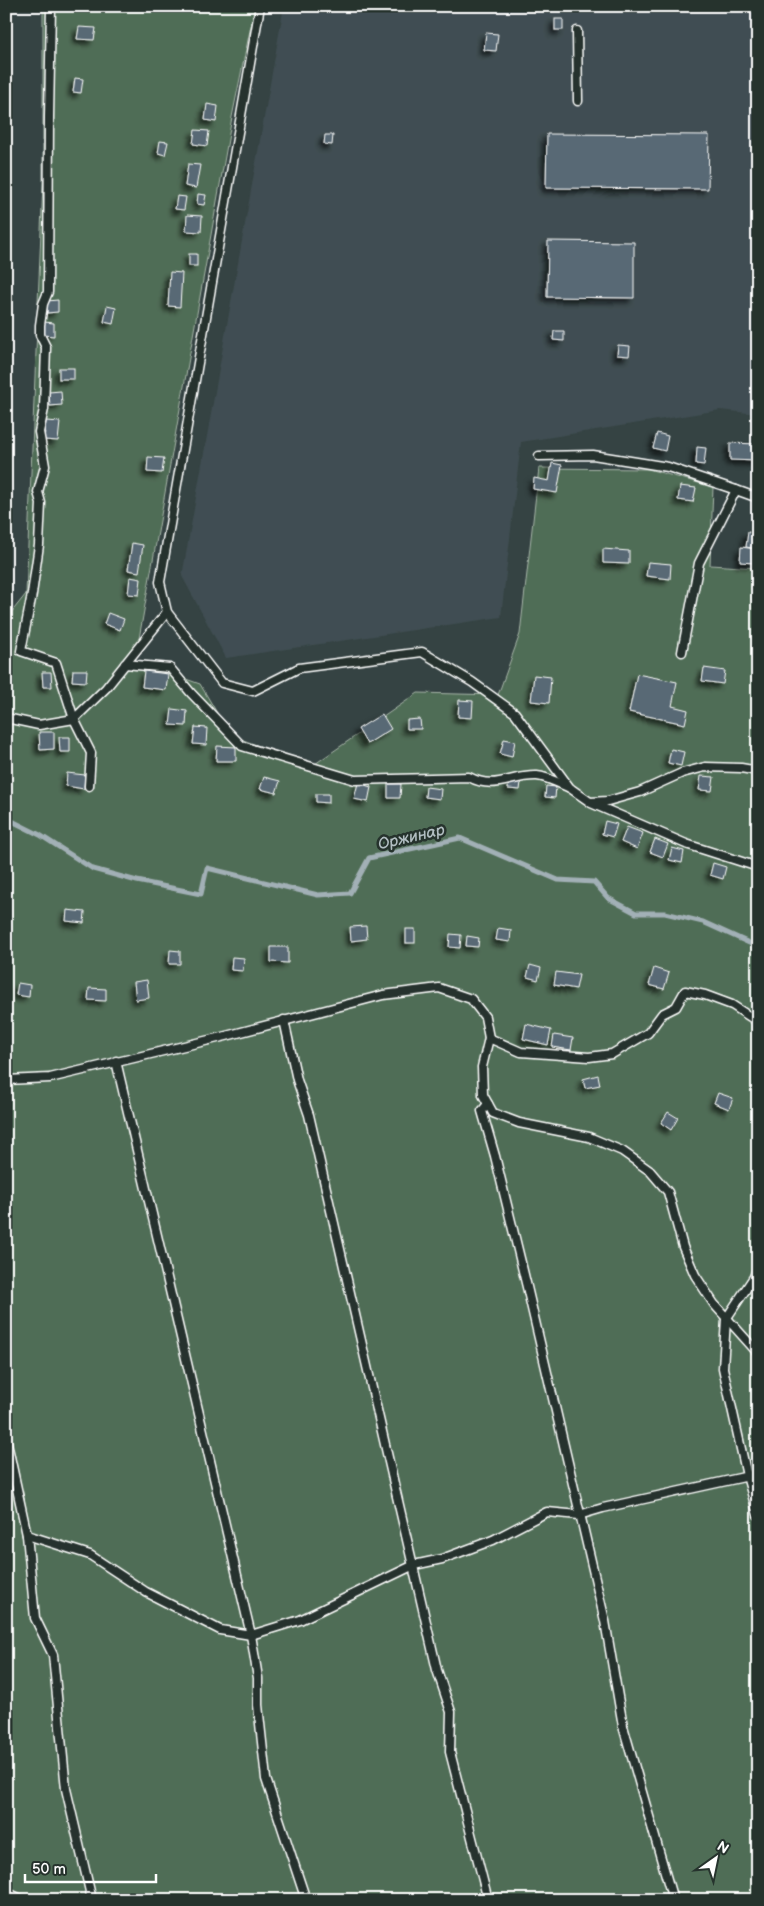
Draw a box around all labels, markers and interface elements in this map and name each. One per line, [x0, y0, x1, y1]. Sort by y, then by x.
water label: Оржинар [376, 821, 447, 854]
north arrow [692, 1834, 742, 1884]
text: N [714, 1838, 732, 1858]
scale bar [25, 1851, 156, 1883]
text: 50 m [32, 1860, 66, 1879]

